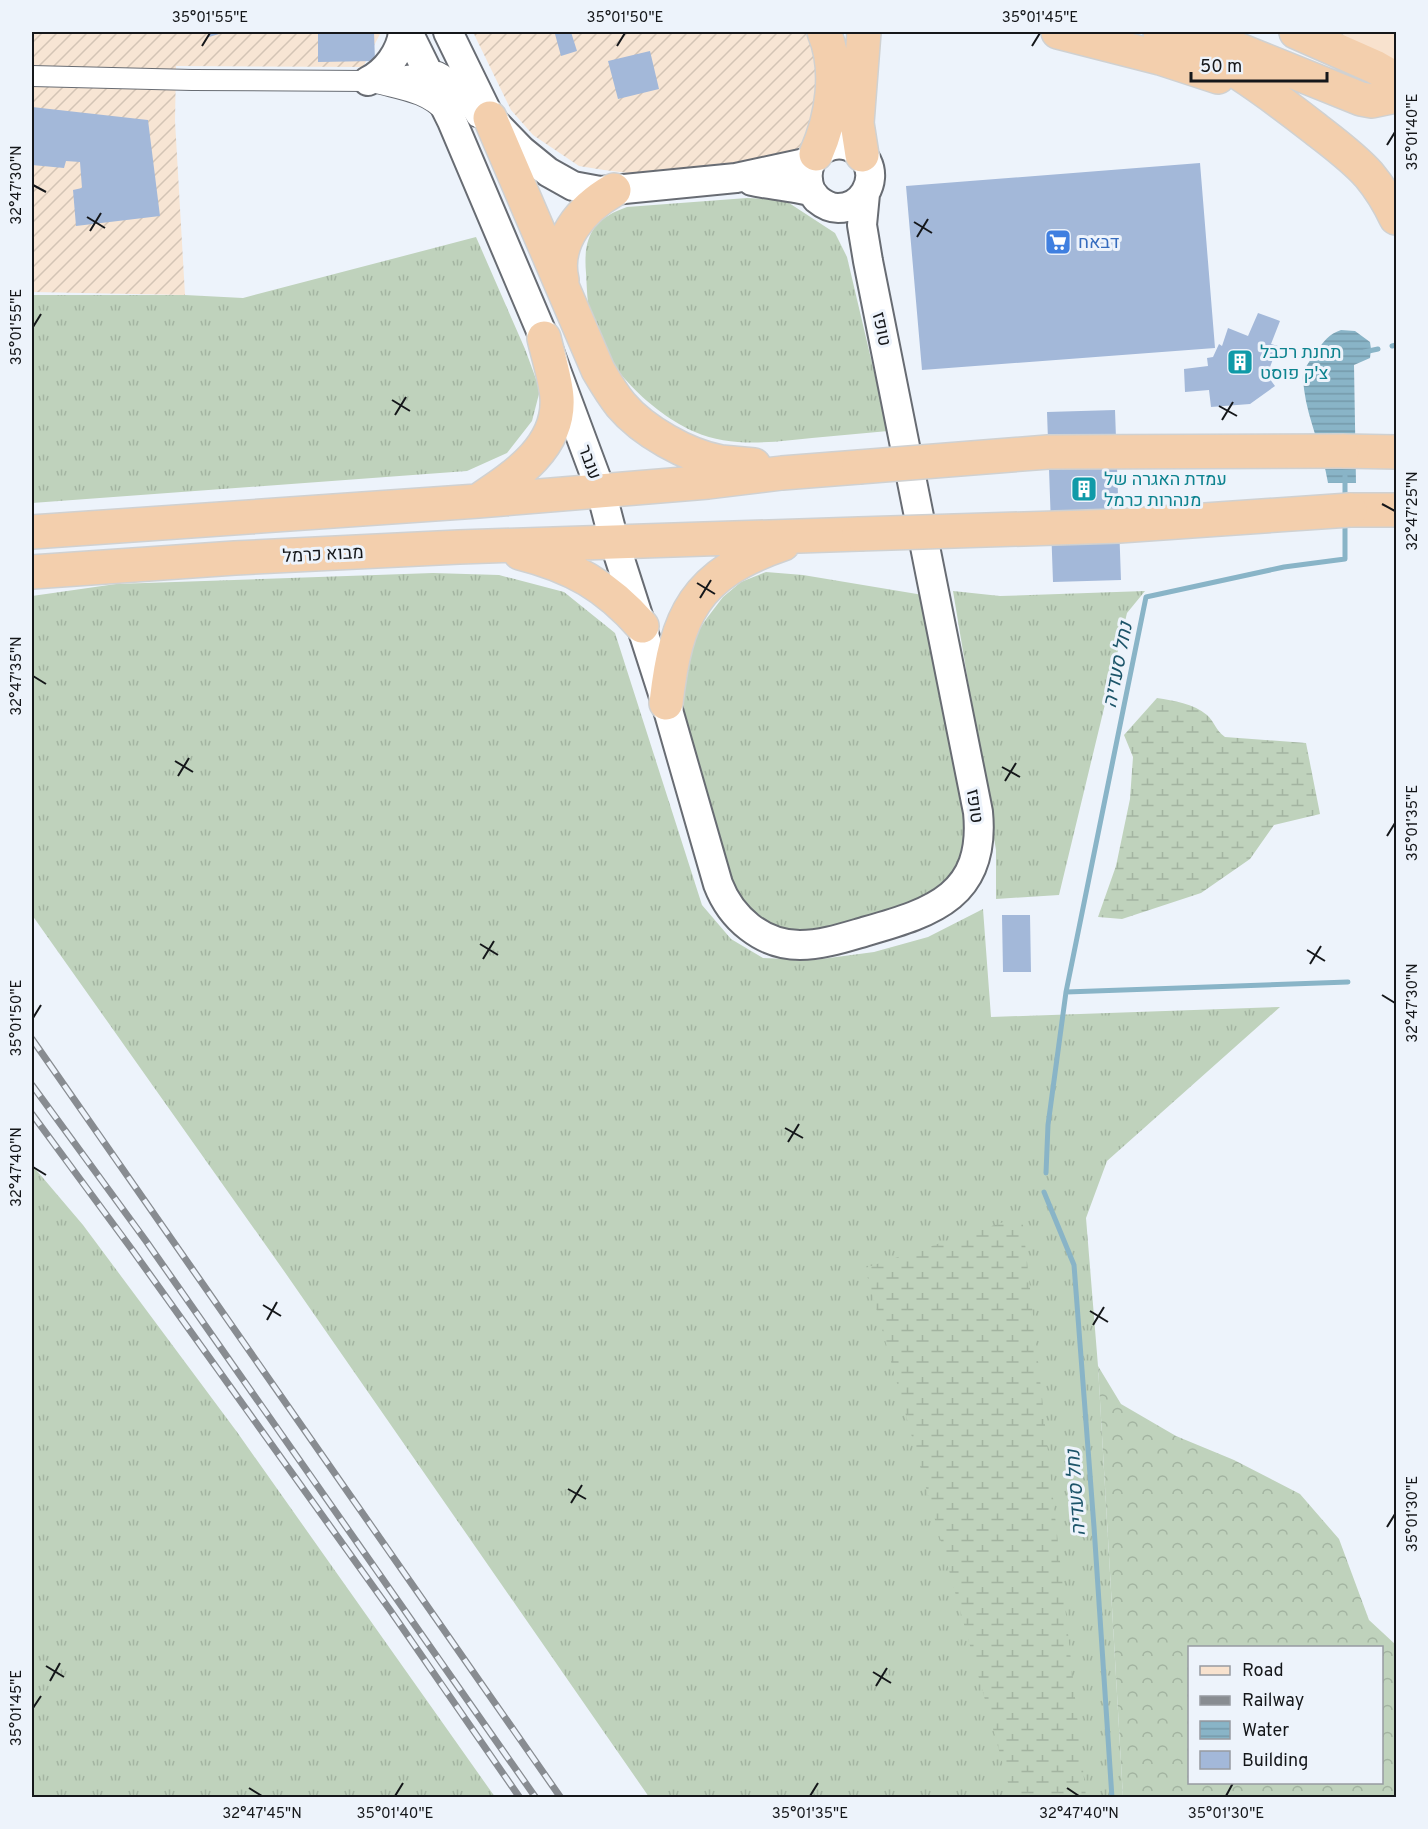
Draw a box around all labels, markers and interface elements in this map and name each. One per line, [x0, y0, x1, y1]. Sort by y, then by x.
text: 35°01'55"E [172, 9, 248, 28]
text: 35°01'50"E [587, 9, 663, 28]
text: 35°01'45"E [1002, 9, 1078, 28]
scale bar [1191, 45, 1328, 83]
text: 50 m [1200, 56, 1242, 79]
text: 35°01'40"E [1404, 94, 1423, 170]
text: 32°47'30"N [8, 145, 27, 225]
supermarket icon: דבאח [1043, 227, 1073, 257]
place label: דבאח [1078, 232, 1119, 255]
text: 35°01'55"E [8, 289, 27, 365]
street label: טופז [866, 310, 895, 348]
place label: תחנת רכבל צ'ק פוסט [1260, 342, 1341, 386]
building icon: תחנת רכבל צ'ק פוסט [1225, 347, 1255, 377]
street label: ענבר [572, 442, 605, 483]
place label: עמדת האגרה של מנהרות כרמל [1104, 469, 1227, 513]
text: 32°47'25"N [1404, 471, 1423, 551]
building icon: עמדת האגרה של מנהרות כרמל [1069, 474, 1099, 504]
street label: מבוא כרמל [282, 542, 364, 569]
water label: נחל סעדיה [1098, 619, 1140, 710]
text: 32°47'35"N [8, 636, 27, 716]
text: 35°01'35"E [1404, 785, 1423, 861]
street label: טופז [960, 788, 987, 825]
text: 32°47'30"N [1404, 963, 1423, 1043]
text: 35°01'50"E [8, 980, 27, 1056]
text: 32°47'40"N [8, 1127, 27, 1207]
water label: נחל סעדיה [1061, 1447, 1093, 1537]
text: 35°01'30"E [1404, 1476, 1423, 1552]
legend [1188, 1646, 1383, 1784]
text: Road [1242, 1660, 1284, 1683]
text: 35°01'45"E [8, 1670, 27, 1746]
text: Railway [1242, 1690, 1304, 1713]
text: Water [1242, 1720, 1289, 1743]
text: Building [1242, 1750, 1308, 1773]
text: 32°47'45"N [222, 1805, 302, 1824]
text: 35°01'40"E [357, 1805, 433, 1824]
text: 35°01'35"E [772, 1805, 848, 1824]
text: 32°47'40"N [1039, 1805, 1119, 1824]
text: 35°01'30"E [1188, 1805, 1264, 1824]

